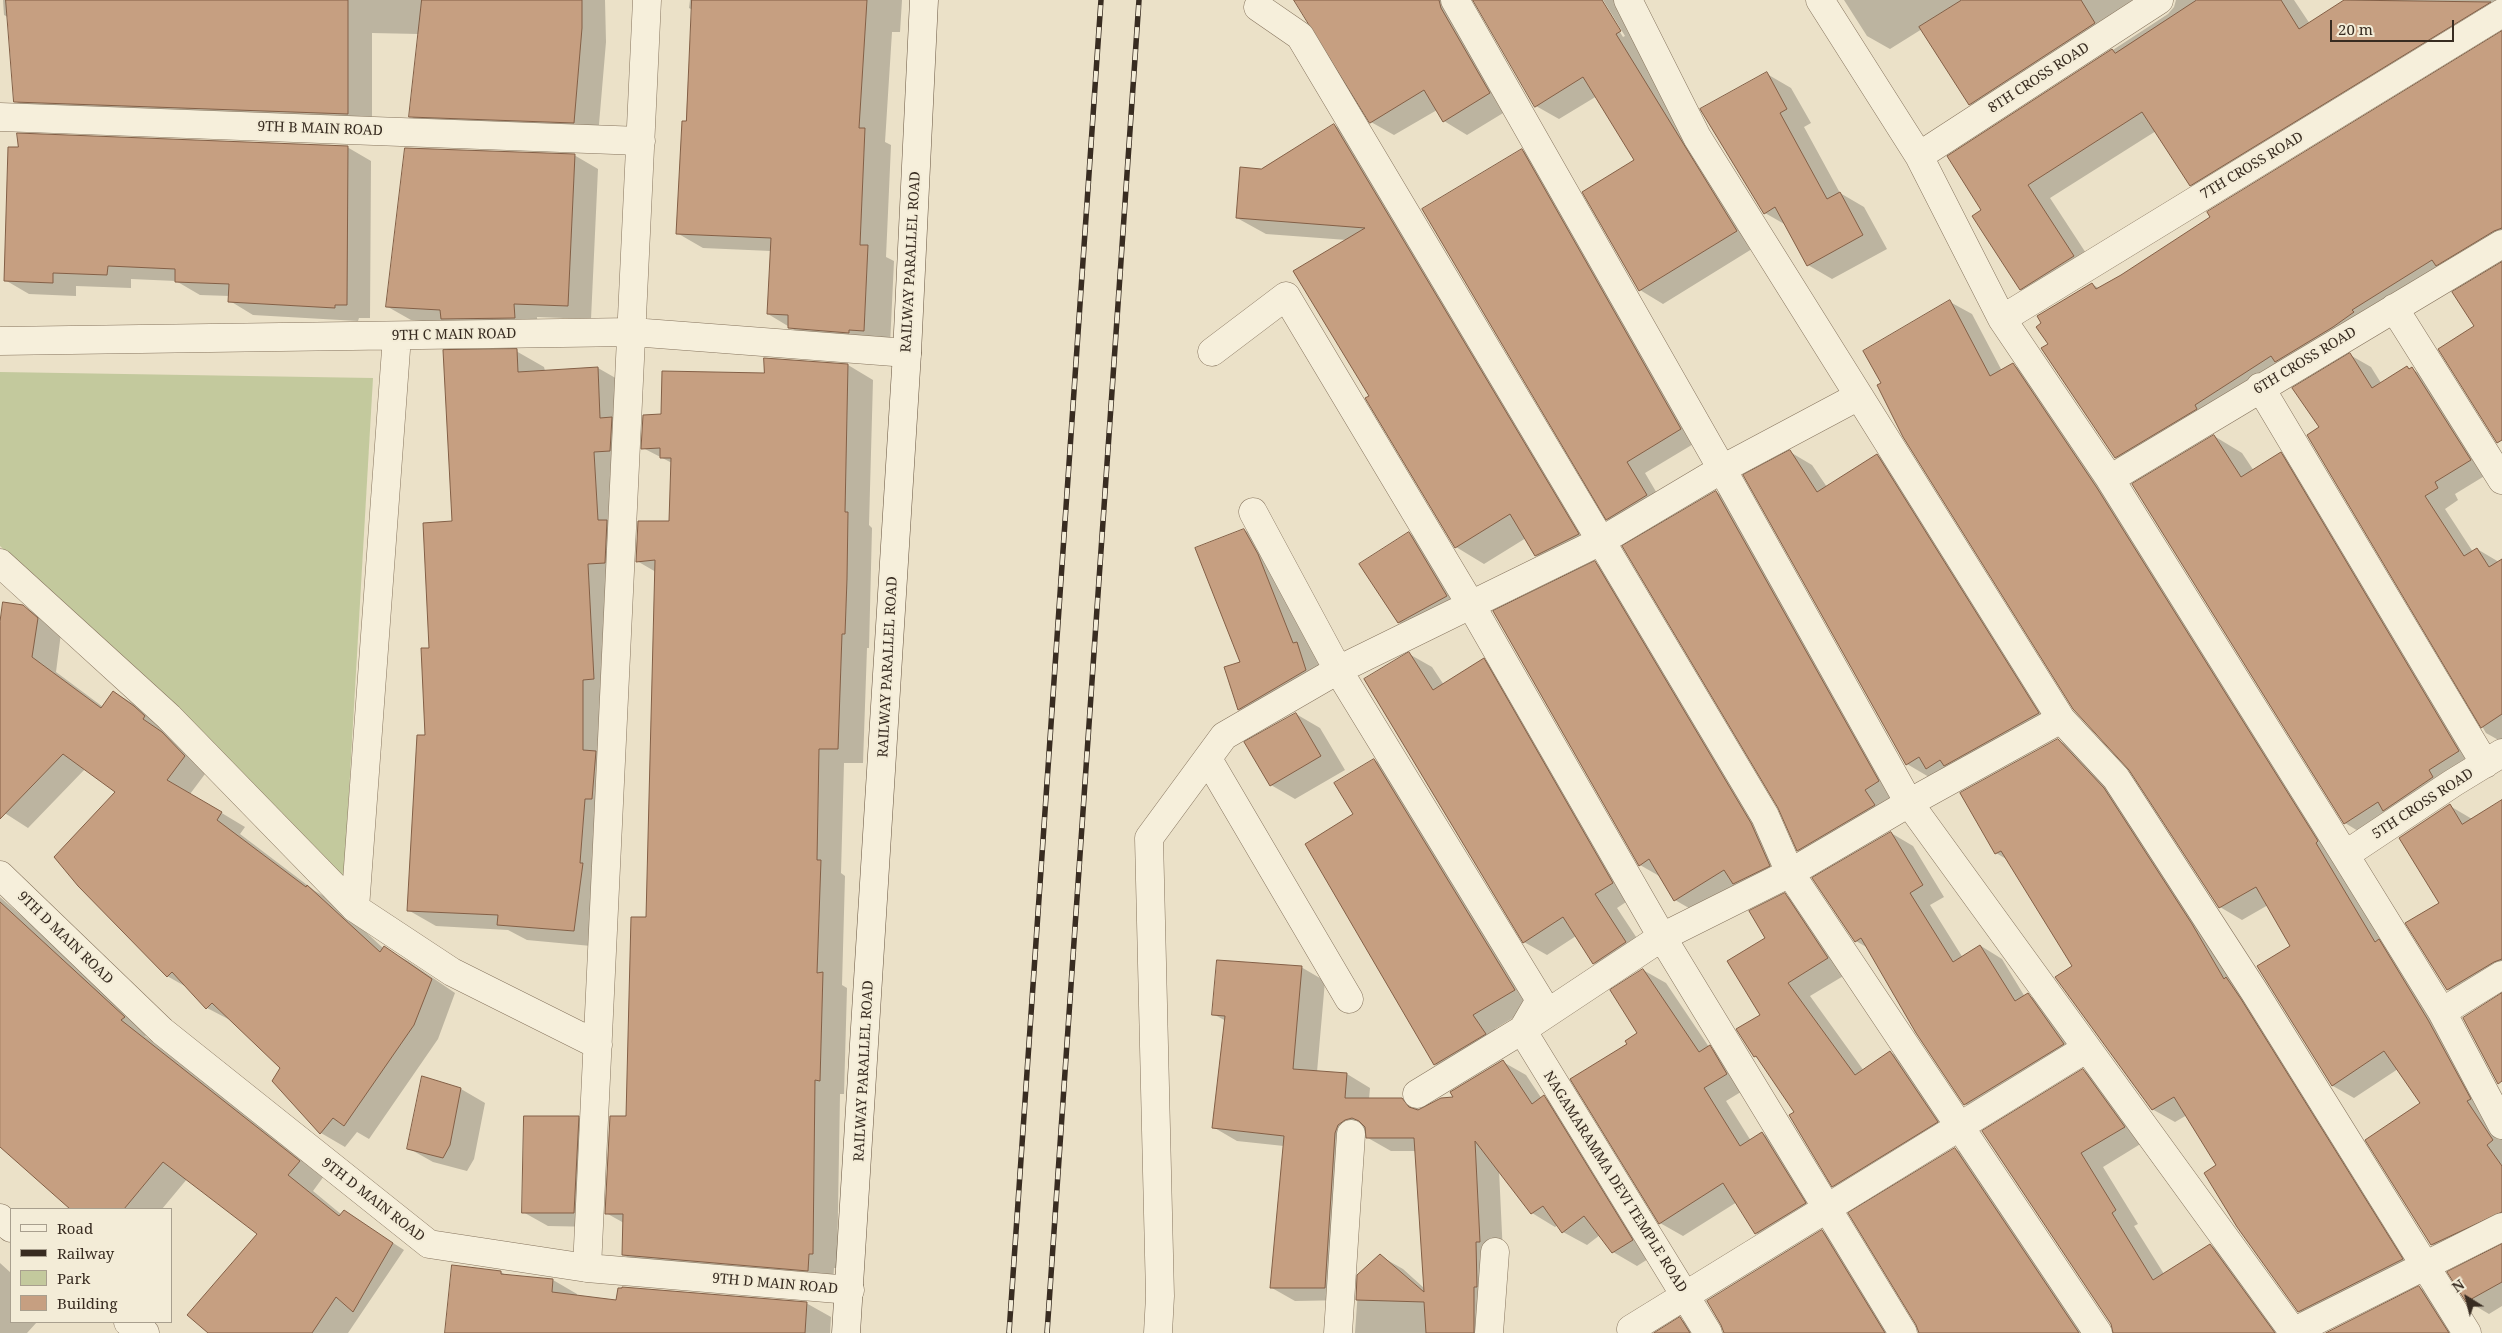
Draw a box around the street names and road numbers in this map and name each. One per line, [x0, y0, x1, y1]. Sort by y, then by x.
street label: 8TH CROSS ROAD [1985, 39, 2093, 117]
street label: 9TH B MAIN ROAD [257, 118, 383, 140]
street label: 7TH CROSS ROAD [2198, 129, 2306, 203]
street label: RAILWAY PARALLEL ROAD [898, 171, 924, 353]
street label: 6TH CROSS ROAD [2251, 324, 2359, 398]
street label: 9TH C MAIN ROAD [391, 326, 517, 344]
street label: RAILWAY PARALLEL ROAD [875, 576, 901, 758]
street label: 5TH CROSS ROAD [2369, 765, 2477, 843]
street label: 9TH D MAIN ROAD [14, 888, 116, 988]
street label: RAILWAY PARALLEL ROAD [851, 980, 877, 1162]
street label: NAGAMARAMMA DEVI TEMPLE ROAD [1540, 1068, 1690, 1296]
street label: 9TH D MAIN ROAD [318, 1154, 428, 1246]
street label: 9TH D MAIN ROAD [711, 1270, 839, 1298]

